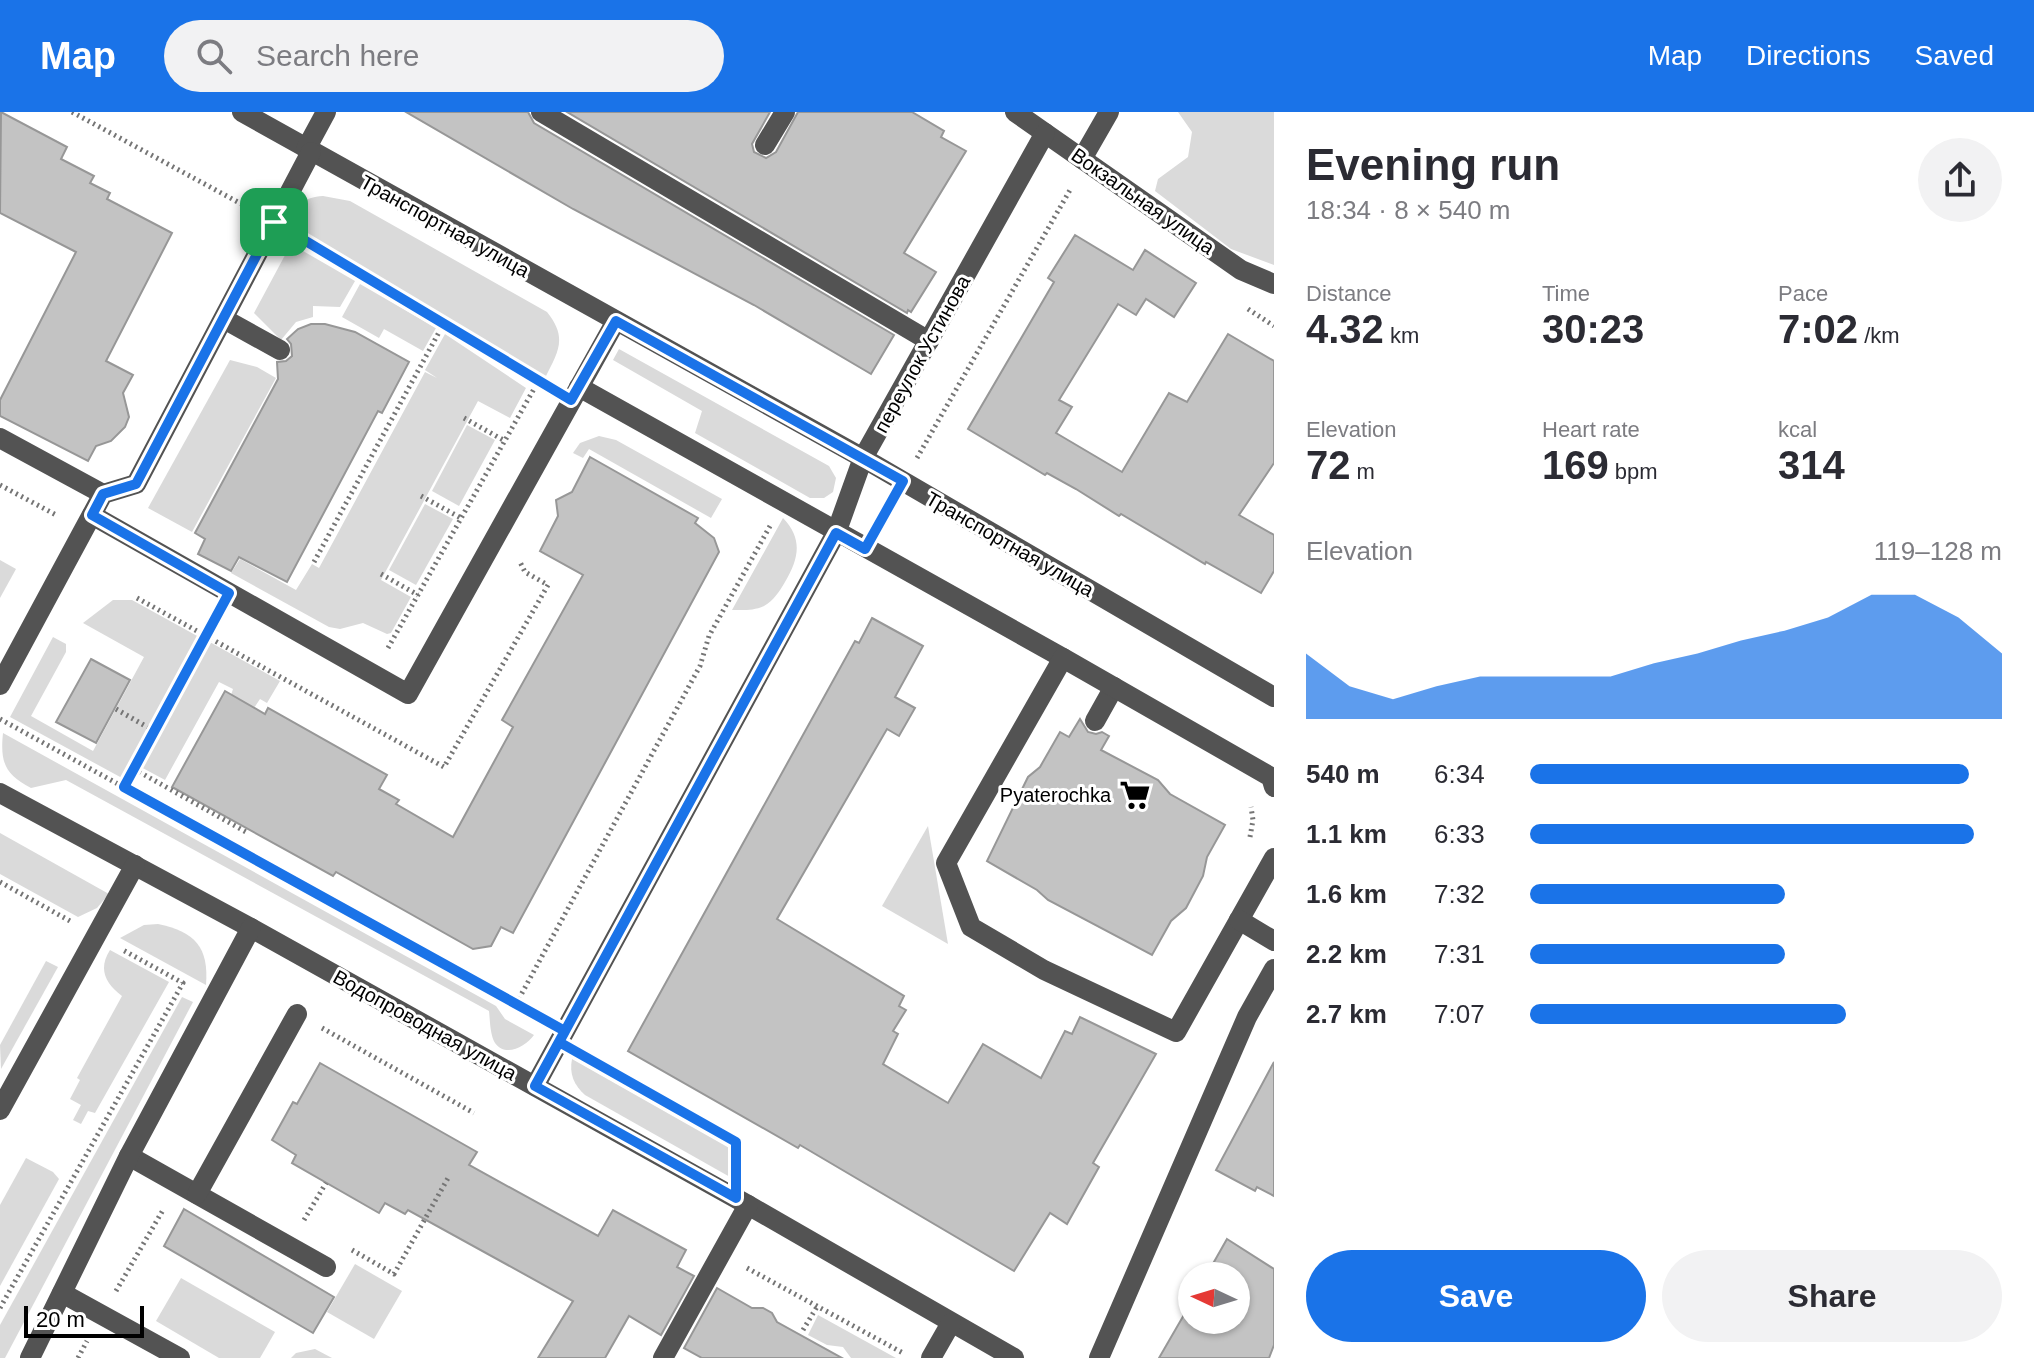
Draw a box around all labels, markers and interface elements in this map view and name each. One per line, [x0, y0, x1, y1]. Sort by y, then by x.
search box [164, 20, 724, 92]
icon: search [192, 34, 236, 78]
text: Map [40, 35, 116, 77]
text: Search here [256, 39, 419, 72]
text: Map [1648, 40, 1702, 71]
text: Directions [1746, 40, 1871, 71]
text: Saved [1915, 40, 1994, 71]
button: share [1918, 138, 2002, 222]
text: Evening run [1306, 140, 1560, 189]
street label: Вокзальная улица [1067, 143, 1219, 259]
street label: Транспортная улица [357, 170, 534, 282]
pin [240, 188, 308, 256]
text: 18:34 · 8 × 540 m [1306, 195, 1511, 225]
icon: arrive [252, 200, 296, 244]
street label: переулок Устинова [870, 271, 975, 436]
text: Distance [1306, 281, 1392, 306]
text: Time [1542, 281, 1590, 306]
text: Pace [1778, 281, 1828, 306]
text: 4.32 [1306, 307, 1384, 351]
text: 30:23 [1542, 307, 1644, 351]
text: 7:02 [1778, 307, 1858, 351]
text: km [1384, 323, 1419, 348]
text: /km [1858, 323, 1900, 348]
text: Elevation [1306, 417, 1397, 442]
text: Heart rate [1542, 417, 1640, 442]
text: kcal [1778, 417, 1817, 442]
text: 72 [1306, 443, 1351, 487]
text: 169 [1542, 443, 1609, 487]
text: 314 [1778, 443, 1845, 487]
text: m [1351, 459, 1375, 484]
text: bpm [1609, 459, 1658, 484]
street label: Транспортная улица [922, 487, 1098, 601]
text: Elevation [1306, 536, 1413, 566]
text: 119–128 m [1874, 536, 2002, 566]
text: 540 m [1306, 759, 1380, 789]
text: 6:34 [1434, 759, 1485, 789]
supermarket icon: Pyaterochka [1118, 778, 1152, 812]
place label: Pyaterochka [1000, 784, 1112, 806]
text: 1.1 km [1306, 819, 1387, 849]
text: 6:33 [1434, 819, 1485, 849]
text: 1.6 km [1306, 879, 1387, 909]
text: 7:32 [1434, 879, 1485, 909]
text: 2.2 km [1306, 939, 1387, 969]
text: 7:31 [1434, 939, 1485, 969]
street label: Водопроводная улица [329, 965, 521, 1085]
text: 2.7 km [1306, 999, 1387, 1029]
text: 7:07 [1434, 999, 1485, 1029]
button: Save [1306, 1250, 1646, 1342]
button: Share [1662, 1250, 2002, 1342]
north arrow [1178, 1262, 1250, 1334]
map controls [1178, 1262, 1250, 1334]
scale bar [24, 1302, 144, 1338]
text: 20 m [36, 1307, 85, 1332]

